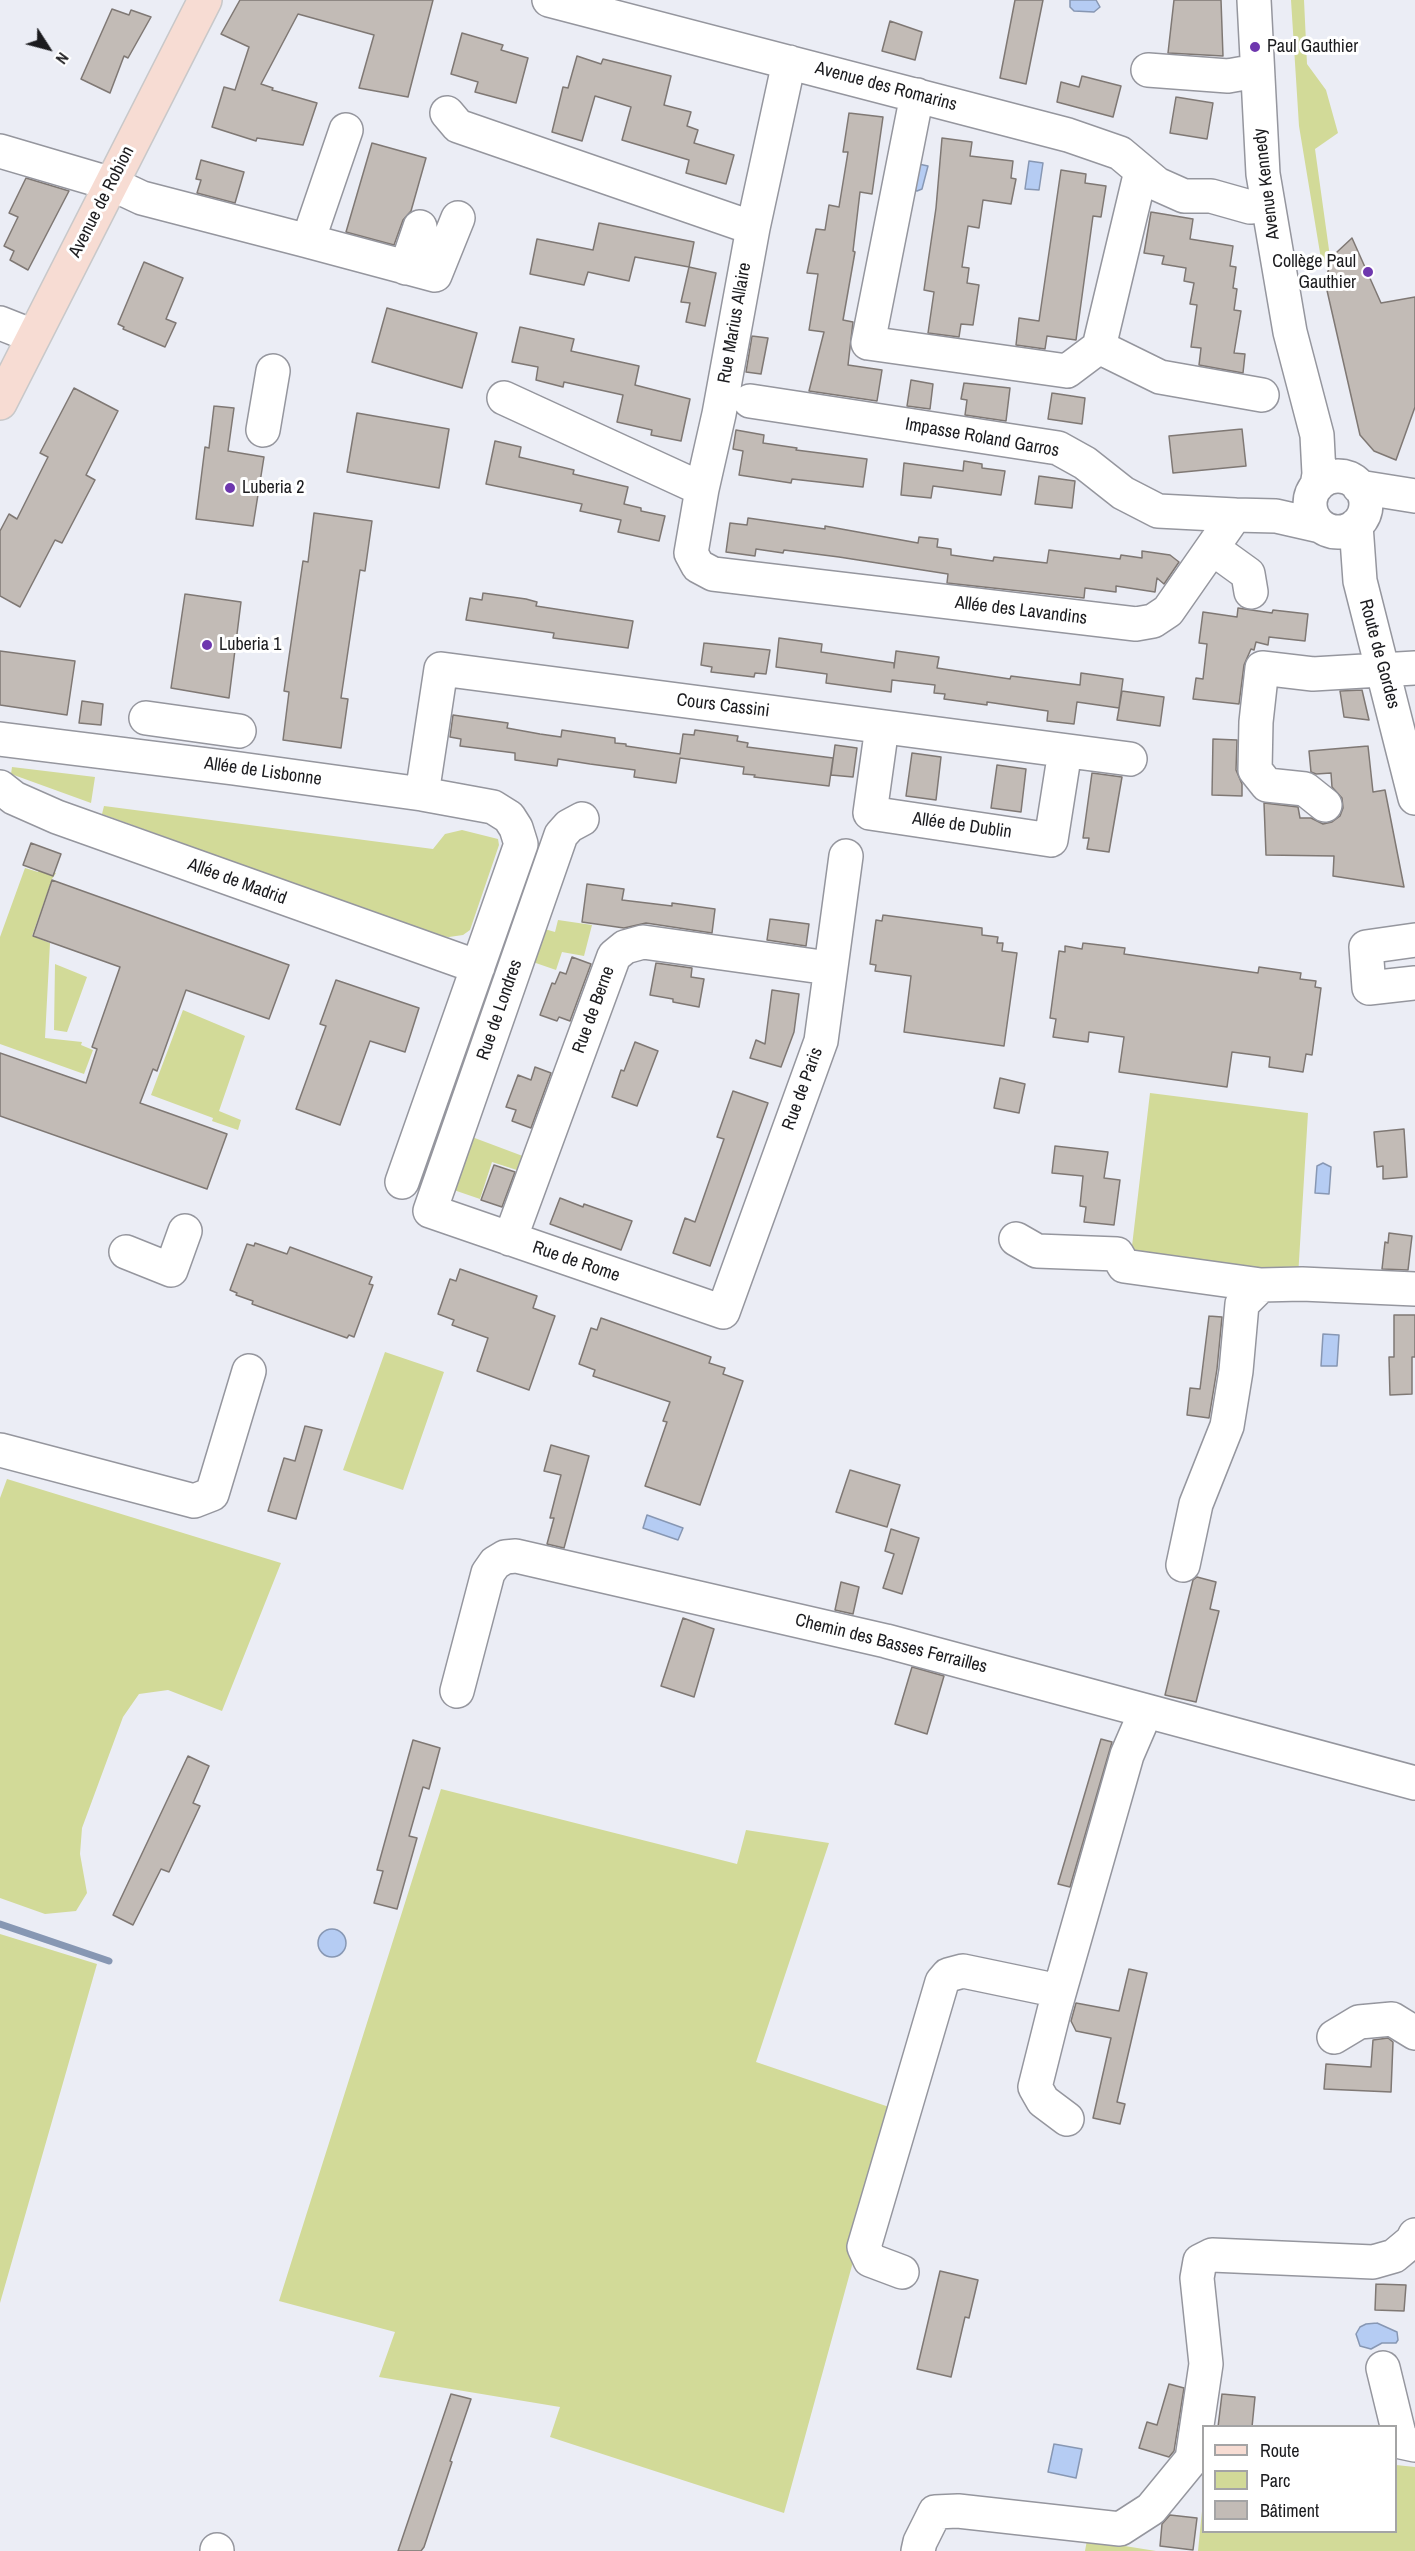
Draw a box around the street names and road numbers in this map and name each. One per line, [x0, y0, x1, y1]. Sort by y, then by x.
street label: Avenue des Romarins [813, 58, 959, 116]
street label: Avenue Kennedy [1249, 127, 1285, 241]
street label: Avenue de Robion [65, 143, 139, 261]
street label: Rue Marius Allaire [714, 261, 756, 385]
street label: Impasse Roland Garros [903, 414, 1061, 462]
street label: Allée des Lavandins [954, 592, 1088, 630]
street label: Route de Gordes [1354, 597, 1404, 711]
street label: Cours Cassini [675, 690, 771, 722]
street label: Allée de Lisbonne [203, 753, 323, 791]
street label: Allée de Dublin [911, 808, 1013, 844]
street label: Allée de Madrid [185, 854, 289, 910]
street label: Rue de Londres [473, 957, 527, 1063]
street label: Rue de Berne [568, 964, 620, 1056]
street label: Rue de Paris [778, 1045, 828, 1133]
street label: Rue de Rome [529, 1237, 623, 1287]
street label: Chemin des Basses Ferrailles [793, 1610, 989, 1678]

